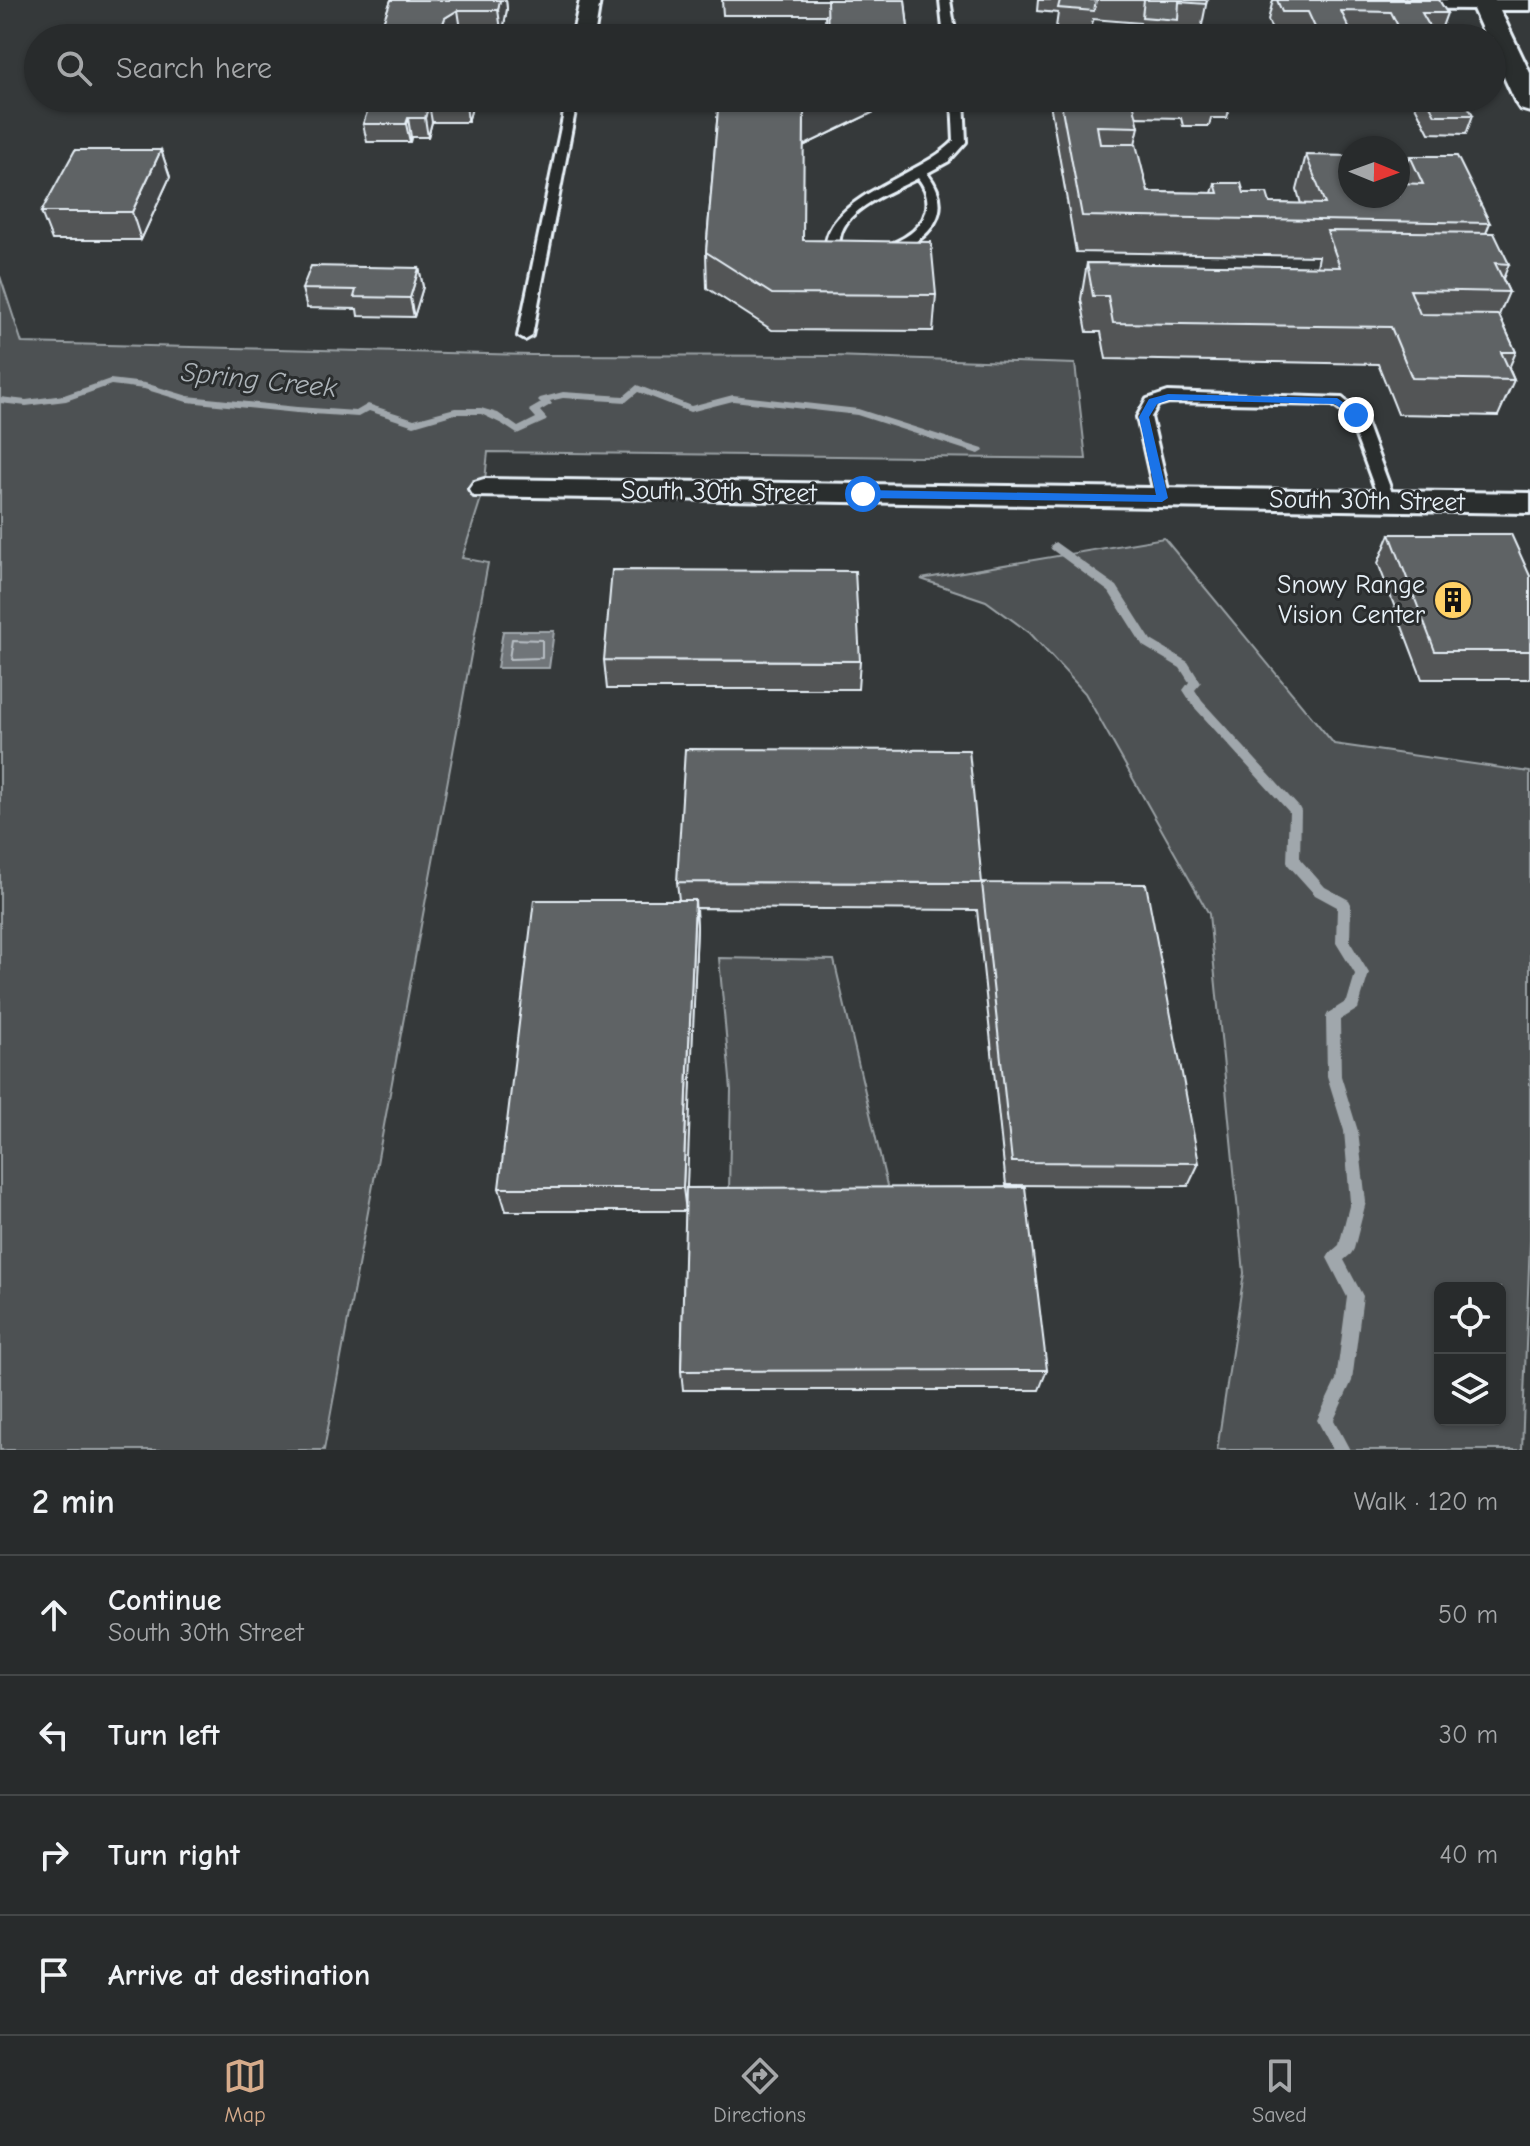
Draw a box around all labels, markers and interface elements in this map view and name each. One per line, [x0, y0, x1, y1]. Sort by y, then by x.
search box [24, 24, 1506, 112]
icon: search [52, 46, 96, 90]
text: Search here [116, 51, 272, 86]
north arrow [1338, 136, 1410, 208]
water label: Spring Creek [179, 356, 339, 404]
route end [1338, 397, 1374, 433]
street label: South 30th Street [621, 475, 819, 509]
route start [845, 476, 881, 512]
street label: South 30th Street [1269, 484, 1467, 518]
place label: Snowy Range Vision Center [1277, 570, 1426, 630]
building icon: Snowy Range Vision Center [1432, 579, 1474, 621]
map controls [1434, 1282, 1506, 1426]
button: locate [1434, 1282, 1506, 1354]
button: layers [1434, 1354, 1506, 1426]
text: 2 min [32, 1482, 115, 1522]
text: Walk · 120 m [1354, 1487, 1498, 1517]
text: Continue [108, 1583, 222, 1618]
icon: ahead [32, 1593, 76, 1637]
text: 50 m [1438, 1600, 1498, 1630]
text: South 30th Street [108, 1618, 304, 1648]
icon: left [32, 1713, 76, 1757]
text: Turn left [108, 1718, 220, 1753]
text: 30 m [1439, 1720, 1498, 1750]
icon: right [32, 1833, 76, 1877]
text: Turn right [108, 1838, 240, 1873]
text: 40 m [1439, 1840, 1498, 1870]
icon: arrive [32, 1953, 76, 1997]
text: Arrive at destination [108, 1958, 370, 1993]
tab: Map [223, 2054, 267, 2128]
tab: Directions [713, 2054, 806, 2128]
tab: Saved [1252, 2054, 1307, 2128]

